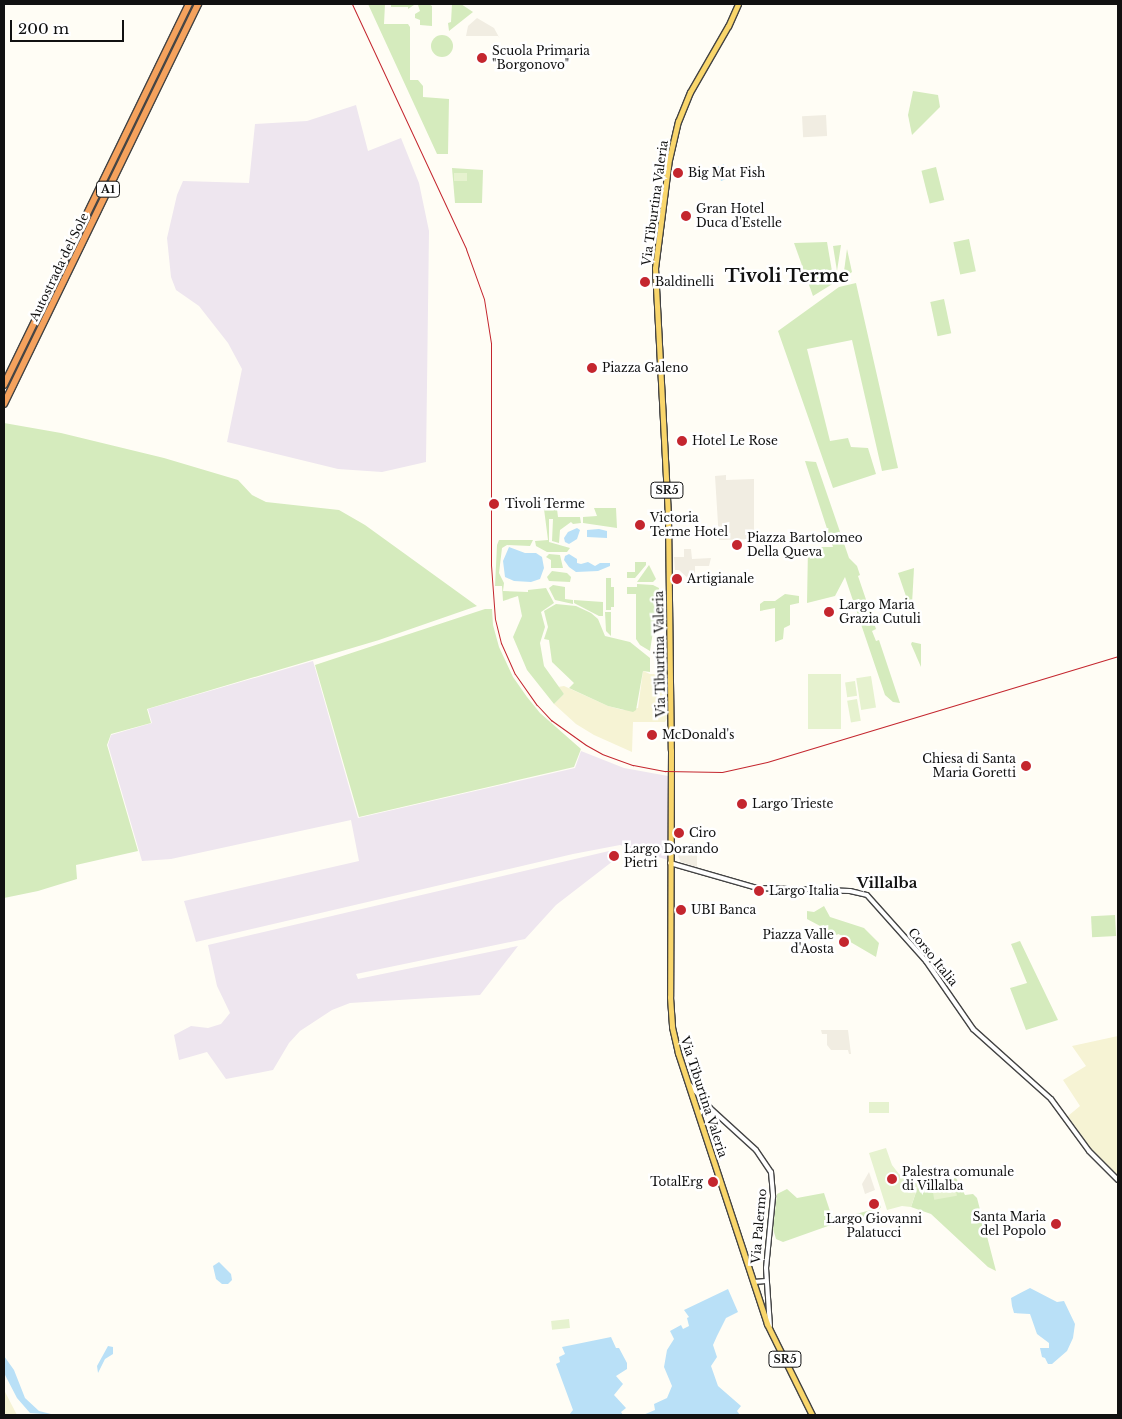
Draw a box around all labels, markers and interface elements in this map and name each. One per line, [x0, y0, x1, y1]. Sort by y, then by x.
scale bar [12, 10, 126, 42]
text: 200 m [18, 19, 69, 38]
place label: Scuola Primaria "Borgonovo" [492, 44, 590, 72]
marker: Scuola Primaria "Borgonovo" [476, 52, 488, 64]
street label: Via Tiburtina Valeria [639, 139, 671, 267]
place label: Big Mat Fish [688, 166, 765, 180]
marker: Big Mat Fish [672, 167, 684, 179]
road number: A1 [96, 180, 120, 198]
place label: Gran Hotel Duca d'Estelle [696, 202, 782, 230]
street label: Autostrada del Sole [26, 210, 92, 324]
marker: Gran Hotel Duca d'Estelle [680, 210, 692, 222]
district label: Tivoli Terme [725, 265, 849, 287]
place label: Baldinelli [655, 275, 714, 289]
marker: Baldinelli [639, 276, 651, 288]
place label: Piazza Galeno [602, 361, 688, 375]
marker: Piazza Galeno [586, 362, 598, 374]
place label: Hotel Le Rose [692, 434, 778, 448]
marker: Hotel Le Rose [676, 435, 688, 447]
road number: SR5 [650, 482, 684, 498]
marker: Tivoli Terme [487, 497, 501, 511]
place label: Tivoli Terme [505, 497, 585, 511]
place label: Victoria Terme Hotel [650, 511, 728, 539]
marker: Victoria Terme Hotel [634, 519, 646, 531]
place label: Piazza Bartolomeo Della Queva [747, 531, 863, 559]
marker: Piazza Bartolomeo Della Queva [731, 539, 743, 551]
place label: Artigianale [687, 572, 754, 586]
marker: Artigianale [671, 573, 683, 585]
street label: Via Tiburtina Valeria [652, 590, 668, 718]
place label: Largo Maria Grazia Cutuli [839, 598, 921, 626]
marker: Largo Maria Grazia Cutuli [823, 606, 835, 618]
place label: McDonald's [662, 728, 734, 742]
marker: McDonald's [646, 729, 658, 741]
place label: Chiesa di Santa Maria Goretti [922, 752, 1016, 780]
marker: Chiesa di Santa Maria Goretti [1020, 760, 1032, 772]
place label: Largo Trieste [752, 797, 834, 811]
marker: Largo Trieste [736, 798, 748, 810]
place label: Ciro [689, 826, 716, 840]
marker: Ciro [673, 827, 685, 839]
place label: Largo Dorando Pietri [624, 842, 719, 870]
marker: Largo Dorando Pietri [608, 850, 620, 862]
district label: Villalba [857, 874, 917, 892]
place label: Largo Italia [769, 884, 839, 898]
marker: Largo Italia [753, 885, 765, 897]
place label: UBI Banca [691, 903, 756, 917]
marker: UBI Banca [675, 904, 687, 916]
street label: Corso Italia [905, 925, 961, 989]
place label: Piazza Valle d'Aosta [762, 928, 834, 956]
marker: Piazza Valle d'Aosta [838, 936, 850, 948]
street label: Via Tiburtina Valeria [677, 1034, 731, 1160]
place label: Palestra comunale di Villalba [902, 1165, 1014, 1193]
marker: Palestra comunale di Villalba [886, 1173, 898, 1185]
place label: TotalErg [650, 1175, 703, 1189]
marker: TotalErg [707, 1176, 719, 1188]
street label: Via Palermo [749, 1188, 769, 1264]
marker: Largo Giovanni Palatucci [868, 1198, 880, 1210]
place label: Santa Maria del Popolo [973, 1210, 1046, 1238]
place label: Largo Giovanni Palatucci [826, 1212, 922, 1240]
marker: Santa Maria del Popolo [1050, 1218, 1062, 1230]
road number: SR5 [768, 1350, 802, 1368]

